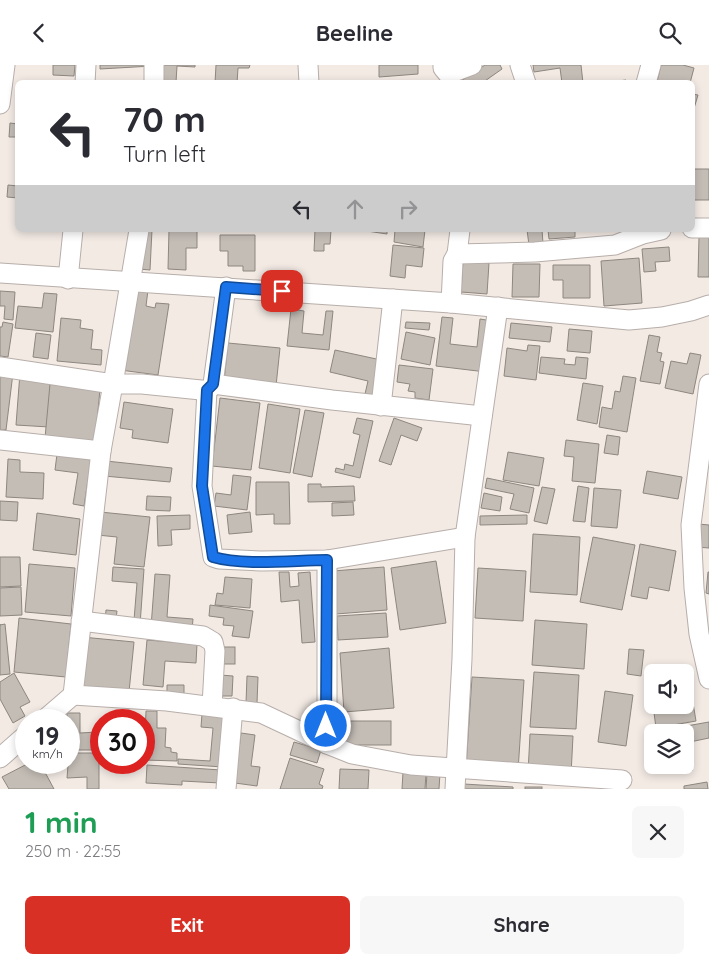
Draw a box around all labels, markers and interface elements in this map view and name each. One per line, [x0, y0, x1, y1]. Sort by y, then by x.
icon: back [25, 19, 53, 47]
text: Beeline [316, 19, 393, 47]
icon: search [656, 19, 684, 47]
text: 70 m [123, 97, 206, 141]
icon: left [40, 100, 105, 165]
text: Turn left [123, 140, 206, 168]
icon: left [288, 195, 316, 223]
icon: ahead [341, 195, 369, 223]
icon: right [394, 195, 422, 223]
pin [261, 270, 303, 312]
icon: arrive [268, 277, 296, 305]
map controls [644, 664, 694, 774]
button: sound [644, 664, 694, 714]
position arrow [299, 699, 351, 751]
speed limit sign: 30 [90, 709, 155, 774]
text: 19 [36, 720, 59, 751]
button: layers [644, 724, 694, 774]
text: km/h [32, 746, 63, 761]
text: 1 min [25, 803, 98, 841]
button: close [632, 806, 684, 858]
text: 250 m · 22:55 [25, 841, 121, 861]
button: Exit [25, 896, 350, 954]
button: Share [360, 896, 684, 954]

